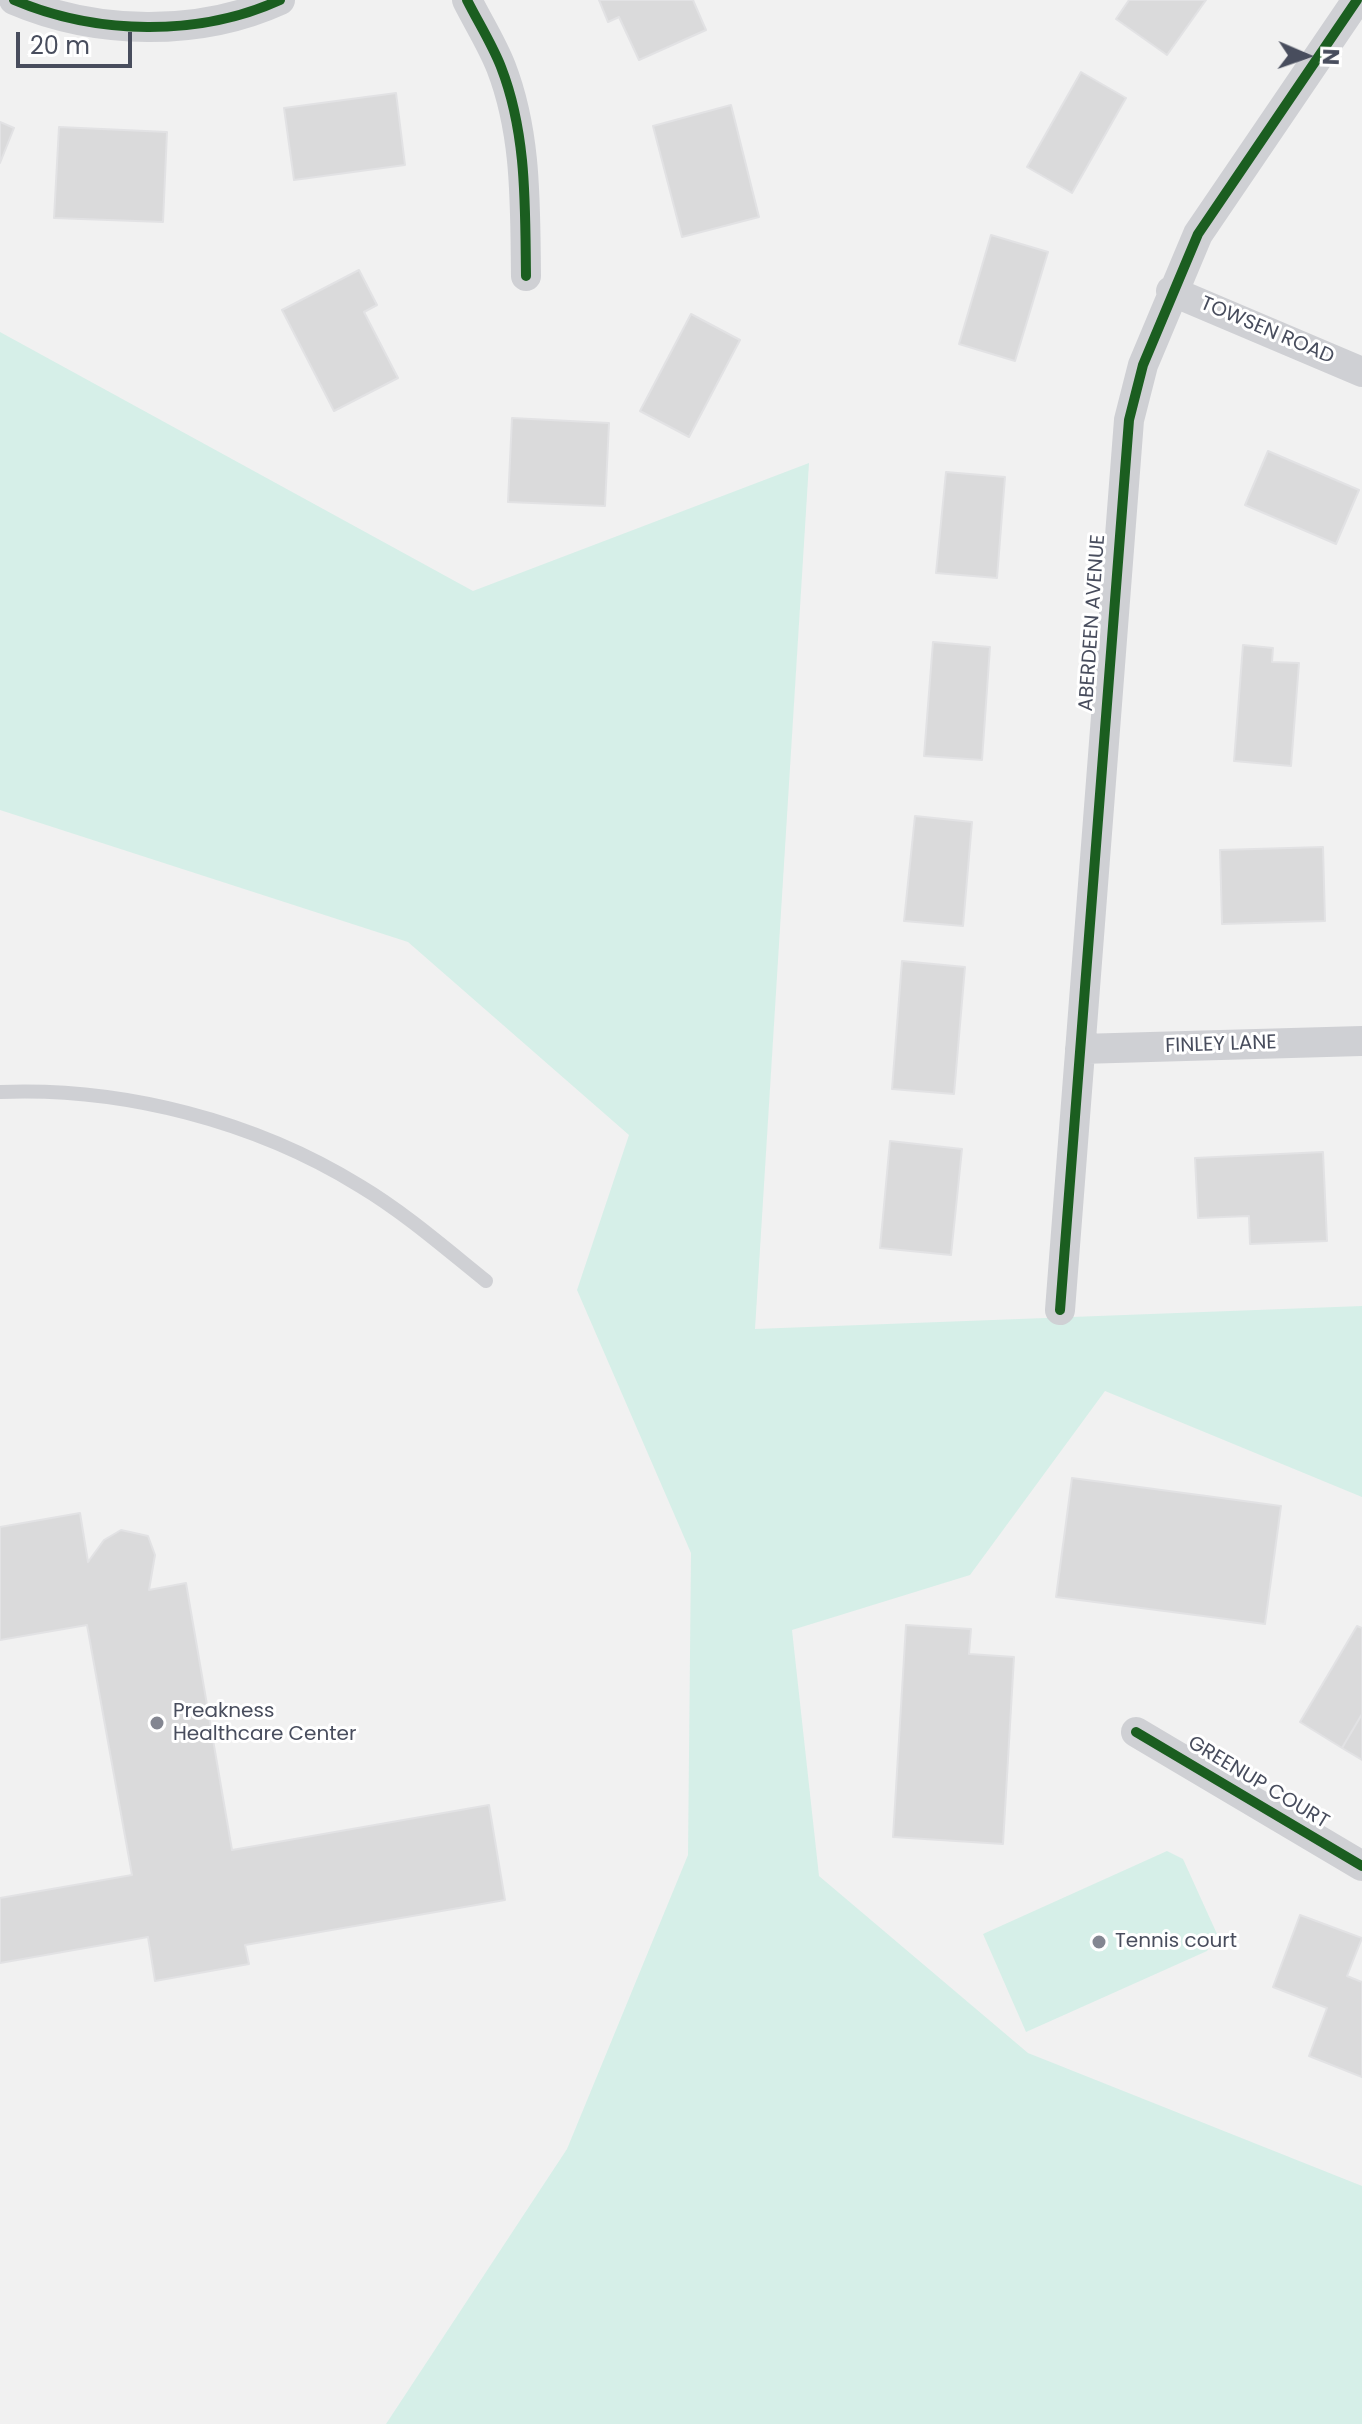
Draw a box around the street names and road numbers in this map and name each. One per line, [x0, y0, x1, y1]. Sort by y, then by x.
street label: TOWSEN ROAD [1197, 292, 1337, 370]
street label: ABERDEEN AVENUE [1075, 534, 1111, 712]
street label: FINLEY LANE [1165, 1031, 1277, 1059]
street label: GREENUP COURT [1183, 1731, 1333, 1835]

